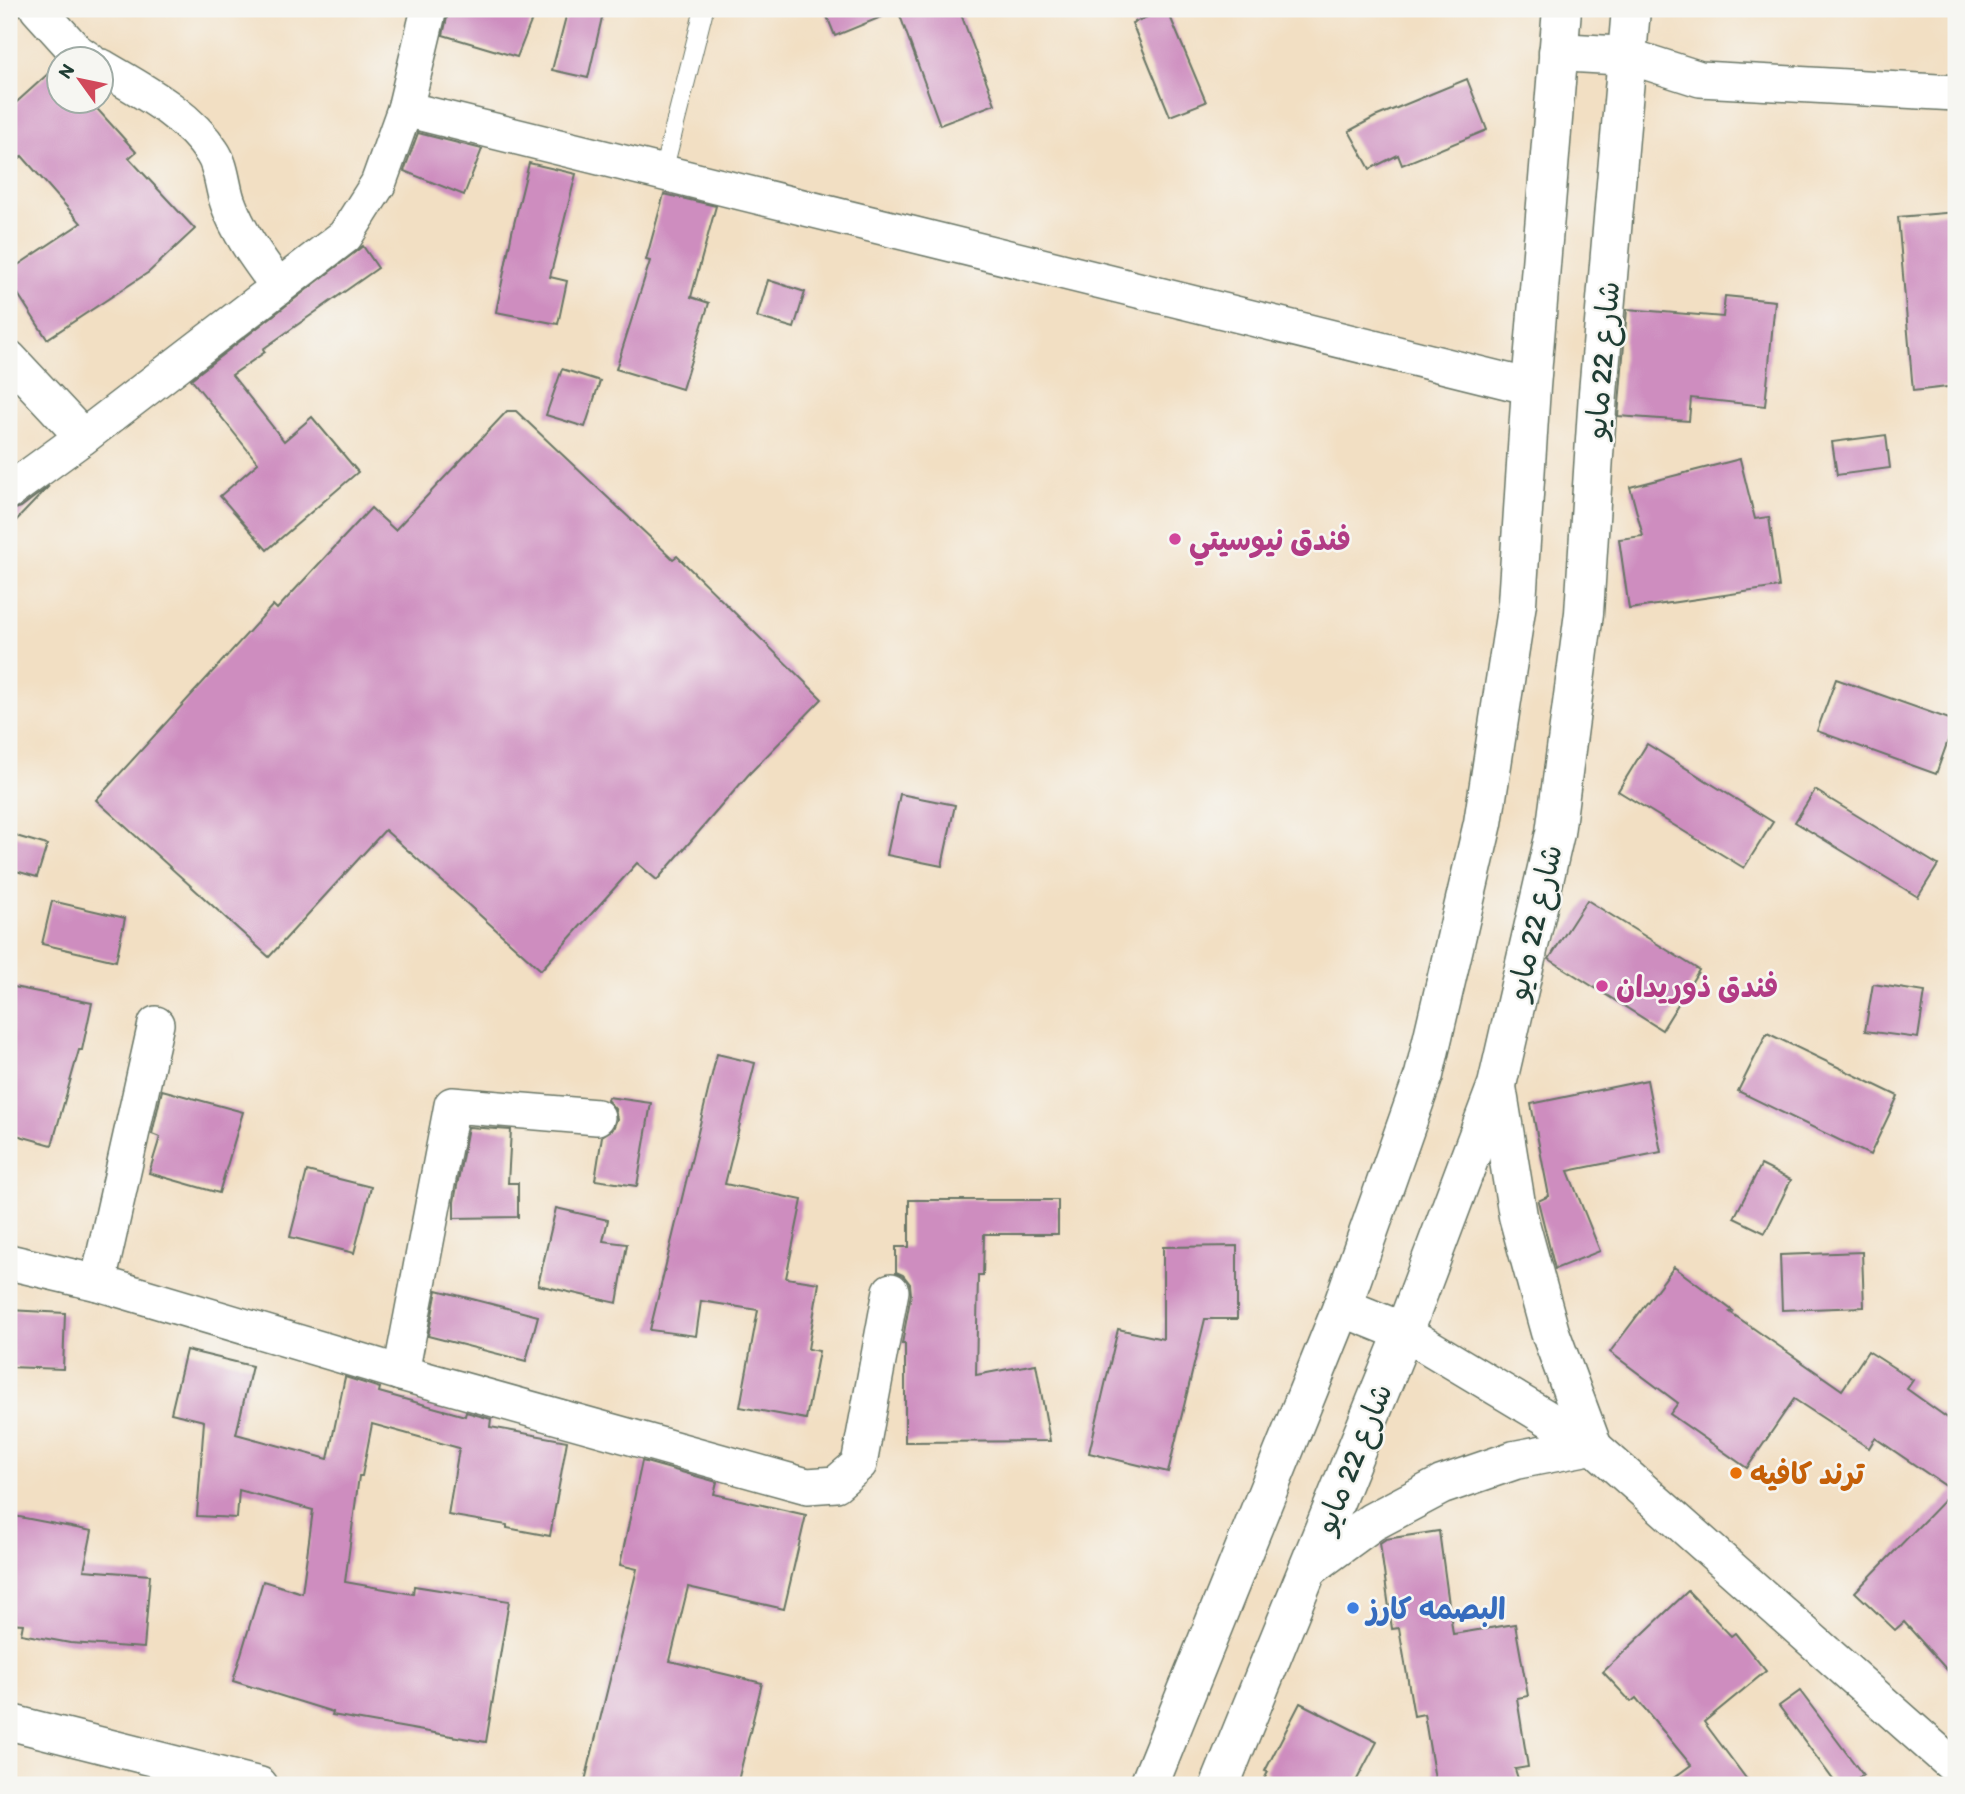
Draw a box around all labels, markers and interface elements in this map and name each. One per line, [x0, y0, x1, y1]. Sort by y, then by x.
north arrow [46, 46, 116, 116]
text: N [53, 59, 79, 83]
street label: شارع 22 مايو [1577, 280, 1630, 443]
place label: فندق نيوسيتي [1189, 521, 1351, 566]
marker: فندق نيوسيتي [1167, 531, 1183, 547]
street label: شارع 22 مايو [1498, 841, 1573, 1006]
place label: فندق ذوريدان [1616, 968, 1779, 1005]
marker: فندق ذوريدان [1594, 978, 1610, 994]
street label: شارع 22 مايو [1305, 1378, 1403, 1541]
place label: ترند كافيه [1750, 1455, 1865, 1492]
marker: ترند كافيه [1728, 1465, 1744, 1481]
place label: البصمه كارز [1364, 1590, 1506, 1627]
marker: البصمه كارز [1345, 1600, 1361, 1616]

